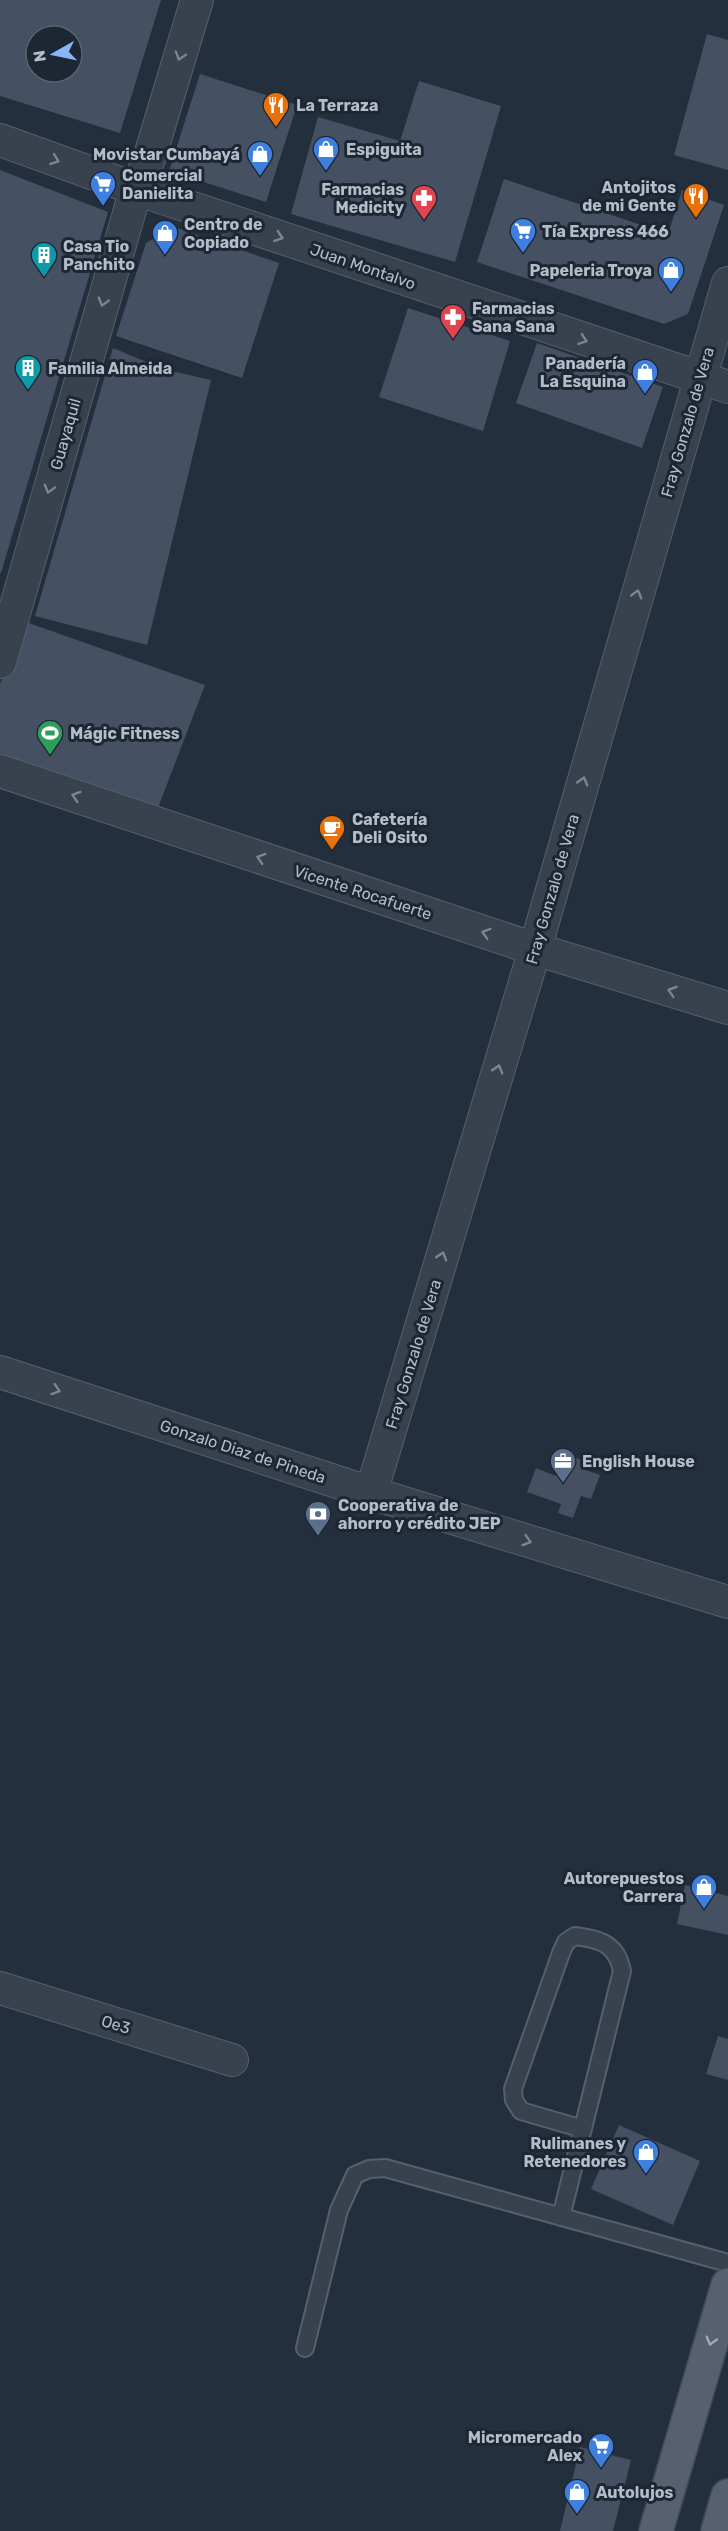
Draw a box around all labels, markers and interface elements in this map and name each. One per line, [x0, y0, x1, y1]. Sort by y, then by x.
north arrow [24, 24, 84, 84]
text: N [29, 49, 50, 63]
one-way arrow [175, 50, 187, 61]
restaurant icon: La Terraza [261, 90, 291, 128]
place label: La Terraza [296, 96, 378, 115]
shop icon: Espiguita [311, 134, 341, 172]
shop icon: Movistar Cumbayá [245, 139, 275, 177]
place label: Espiguita [346, 140, 422, 159]
place label: Movistar Cumbayá [93, 145, 240, 164]
one-way arrow [49, 153, 60, 165]
place label: Comercial Danielita [122, 166, 202, 203]
supermarket icon: Comercial Danielita [88, 169, 118, 207]
place label: Antojitos de mi Gente [582, 178, 676, 215]
place label: Farmacias Medicity [321, 180, 404, 217]
restaurant icon: Antojitos de mi Gente [681, 181, 711, 219]
pharmacy icon: Farmacias Medicity [409, 183, 439, 221]
place label: Centro de Copiado [184, 215, 262, 252]
supermarket icon: Tía Express 466 [508, 216, 538, 254]
shop icon: Centro de Copiado [150, 218, 180, 256]
place label: Tía Express 466 [542, 222, 669, 241]
one-way arrow [273, 230, 284, 243]
place label: Casa Tio Panchito [63, 237, 135, 274]
building icon: Casa Tio Panchito [29, 240, 59, 278]
street label: Juan Montalvo [308, 240, 418, 293]
shop icon: Papeleria Troya [656, 255, 686, 293]
place label: Papeleria Troya [529, 261, 652, 280]
one-way arrow [98, 296, 110, 307]
place label: Farmacias Sana Sana [472, 299, 555, 336]
pharmacy icon: Farmacias Sana Sana [438, 302, 468, 340]
one-way arrow [577, 332, 588, 345]
street label: Fray Gonzalo de Vera [657, 345, 718, 499]
building icon: Familia Almeida [13, 353, 43, 391]
place label: Panadería La Esquina [540, 354, 626, 391]
shop icon: Panadería La Esquina [630, 357, 660, 395]
place label: Familia Almeida [48, 359, 172, 378]
street label: Guayaquil [46, 396, 85, 472]
one-way arrow [44, 484, 57, 494]
one-way arrow [630, 589, 642, 600]
sports icon: Mágic Fitness [35, 718, 65, 756]
place label: Mágic Fitness [70, 724, 180, 743]
one-way arrow [576, 777, 588, 787]
one-way arrow [71, 791, 82, 803]
place label: Cafetería Deli Osito [352, 810, 428, 847]
street label: Fray Gonzalo de Vera [522, 812, 583, 966]
cafe icon: Cafetería Deli Osito [317, 813, 347, 851]
one-way arrow [256, 852, 267, 865]
street label: Vicente Rocafuerte [291, 861, 434, 924]
one-way arrow [481, 927, 492, 940]
one-way arrow [667, 986, 678, 998]
one-way arrow [491, 1064, 503, 1075]
one-way arrow [435, 1251, 447, 1262]
street label: Fray Gonzalo de Vera [382, 1277, 445, 1431]
one-way arrow [50, 1383, 61, 1395]
street label: Gonzalo Diaz de Pineda [158, 1416, 328, 1487]
office icon: English House [548, 1446, 578, 1484]
place label: English House [582, 1452, 695, 1471]
place label: Cooperativa de ahorro y crédito JEP [338, 1496, 501, 1533]
bank icon: Cooperativa de ahorro y crédito JEP [303, 1499, 333, 1537]
one-way arrow [521, 1534, 532, 1546]
place label: Autorepuestos Carrera [564, 1869, 684, 1906]
shop icon: Autorepuestos Carrera [689, 1872, 719, 1910]
street label: Oe3 [99, 2011, 133, 2038]
place label: Rulimanes y Retenedores [523, 2134, 626, 2171]
shop icon: Rulimanes y Retenedores [631, 2137, 661, 2175]
one-way arrow [706, 2336, 719, 2346]
place label: Micromercado Alex [468, 2428, 583, 2465]
supermarket icon: Micromercado Alex [586, 2431, 616, 2469]
shop icon: Autolujos [562, 2477, 592, 2515]
place label: Autolujos [596, 2483, 674, 2502]

